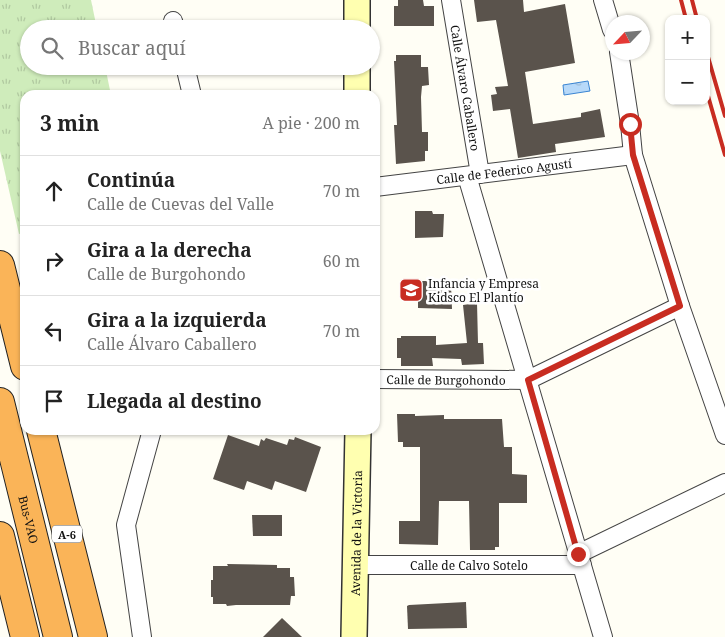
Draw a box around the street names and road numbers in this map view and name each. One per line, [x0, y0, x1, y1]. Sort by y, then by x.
street label: Calle Álvaro Caballero [447, 23, 485, 152]
street label: Calle de Federico Agustí [435, 154, 573, 188]
street label: Calle de Burgohondo [386, 371, 506, 388]
street label: Avenida de la Victoria [346, 470, 366, 596]
street label: Bus-VAO [15, 494, 43, 545]
road number: A-6 [52, 526, 82, 542]
street label: Calle de Calvo Sotelo [410, 557, 528, 574]

